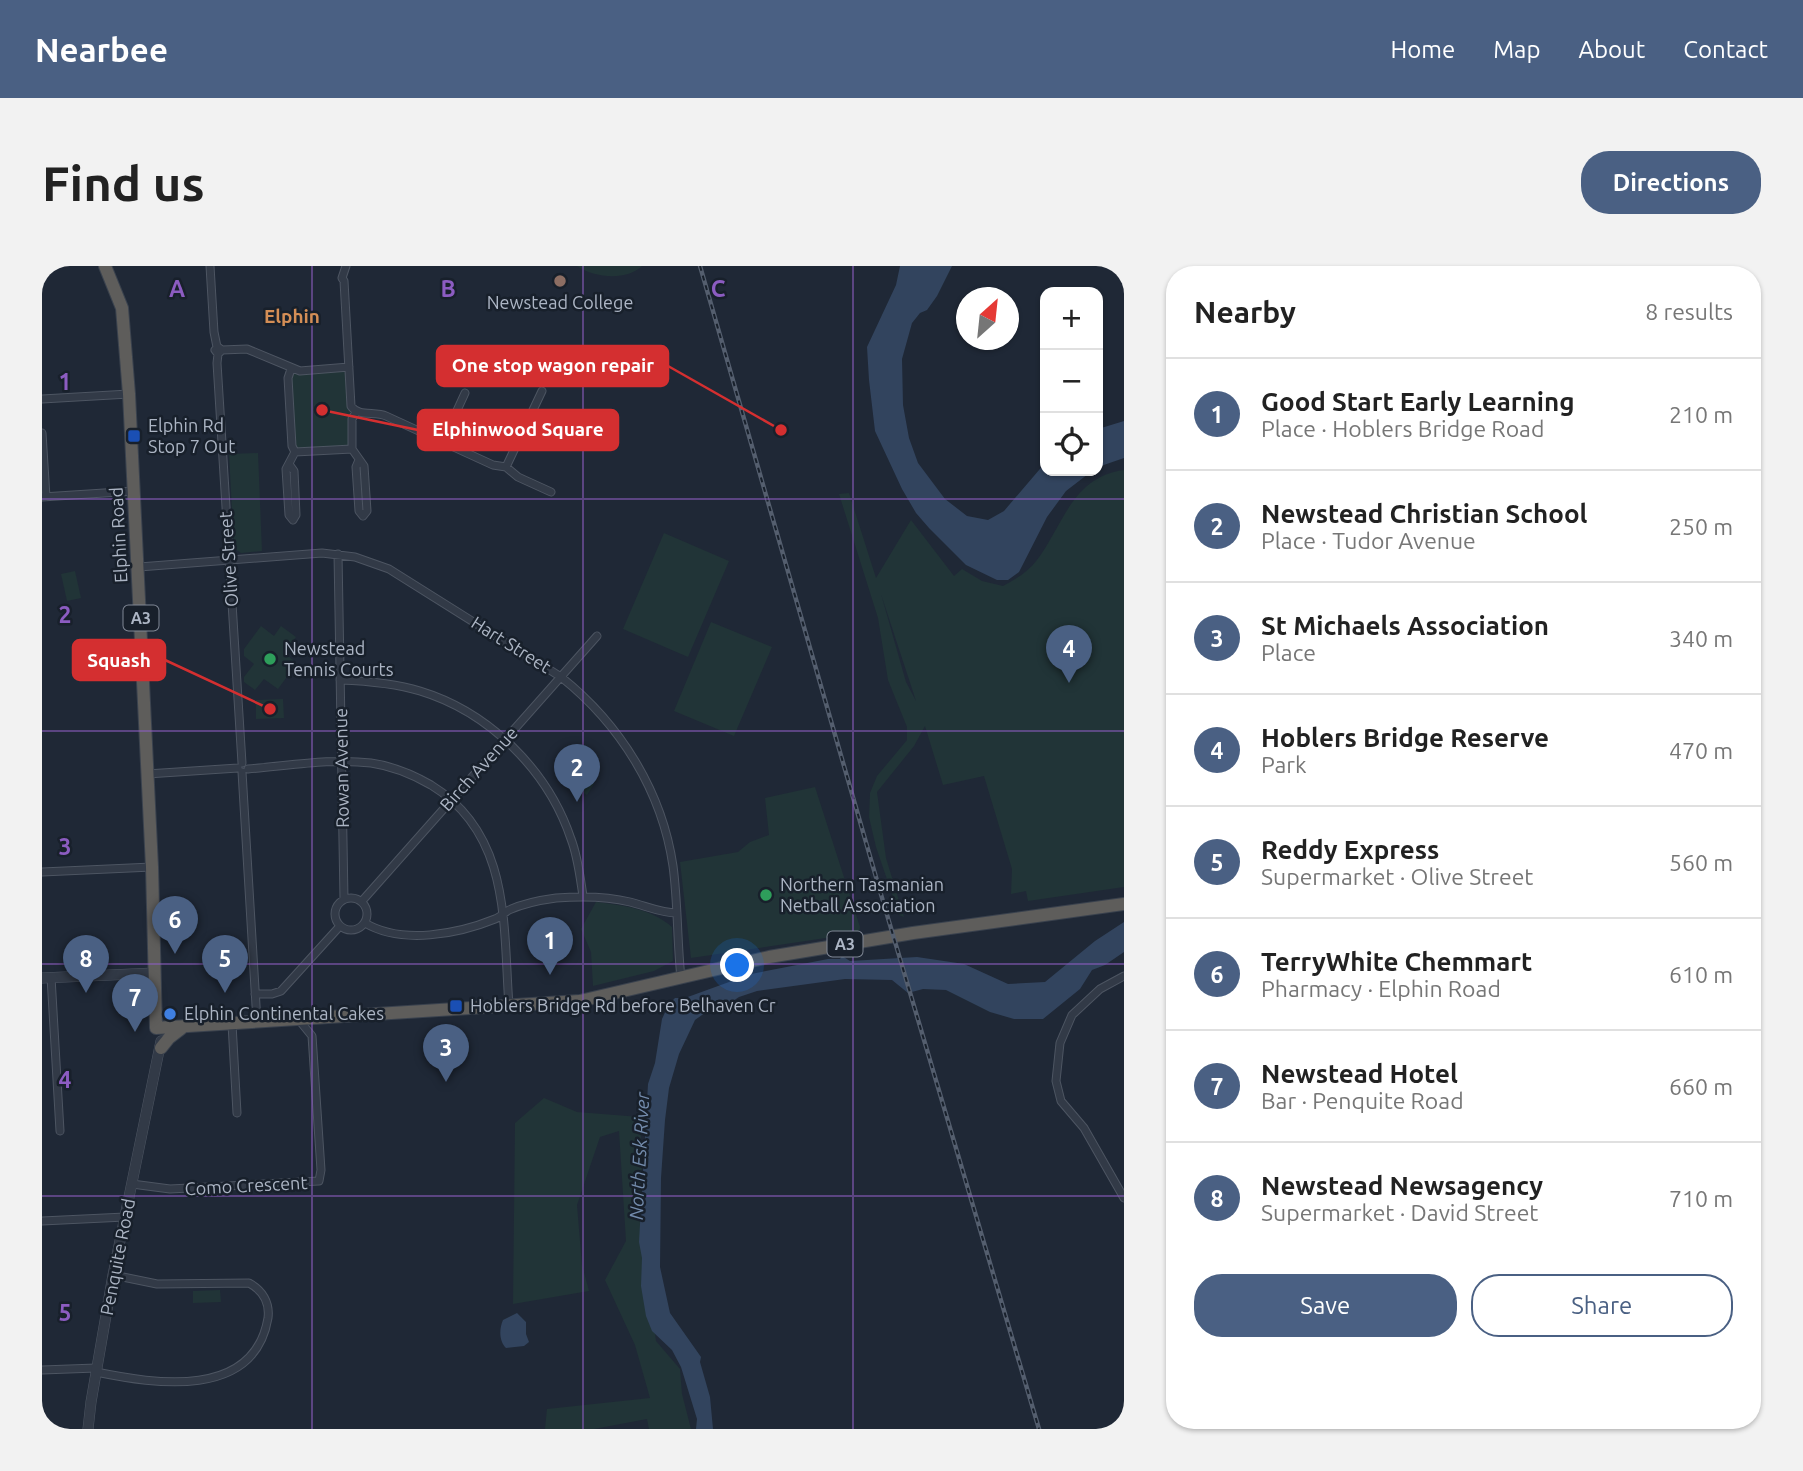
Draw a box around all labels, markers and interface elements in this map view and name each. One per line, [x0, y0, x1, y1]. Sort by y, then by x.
text: Nearbee [35, 31, 168, 68]
text: Home [1390, 36, 1455, 63]
text: Map [1493, 36, 1540, 63]
text: About [1578, 36, 1645, 63]
text: Contact [1683, 36, 1768, 63]
button: Directions [1581, 151, 1761, 214]
text: Find us [42, 155, 205, 210]
marker: Newstead College [552, 273, 568, 289]
text: A [169, 276, 185, 301]
text: B [440, 276, 456, 301]
text: C [711, 276, 726, 301]
north arrow [956, 287, 1019, 350]
map controls [1040, 287, 1103, 476]
button: + [1040, 287, 1103, 350]
place label: Newstead College [487, 292, 633, 312]
text: Nearby [1194, 295, 1296, 329]
text: 8 results [1645, 299, 1733, 324]
district label: Elphin [264, 305, 320, 327]
callout: One stop wagon repair [437, 346, 668, 386]
button: − [1040, 350, 1103, 413]
text: One stop wagon repair [452, 354, 654, 376]
text: 1 [59, 369, 71, 394]
text: Good Start Early Learning [1261, 387, 1574, 416]
text: 1 [1211, 402, 1223, 427]
text: 210 m [1669, 402, 1733, 427]
callout: Elphinwood Square [418, 410, 618, 450]
button: locate [1040, 413, 1103, 476]
place label: Elphin Rd Stop 7 Out [148, 415, 235, 456]
text: Place · Hoblers Bridge Road [1261, 416, 1544, 441]
text: Elphinwood Square [432, 418, 604, 440]
marker: Elphin Rd Stop 7 Out [126, 428, 142, 444]
street label: Elphin Road [106, 487, 130, 583]
text: Newstead Christian School [1261, 499, 1587, 528]
street label: Olive Street [215, 510, 241, 608]
text: 2 [1211, 514, 1223, 539]
text: 250 m [1669, 514, 1733, 539]
text: Place · Tudor Avenue [1261, 528, 1476, 553]
text: 2 [59, 602, 71, 627]
road number: A3 [124, 606, 158, 630]
text: St Michaels Association [1261, 611, 1549, 640]
street label: Hart Street [468, 612, 555, 676]
pin: 4 [1046, 625, 1092, 683]
text: 3 [1211, 626, 1223, 651]
text: 340 m [1669, 626, 1733, 651]
place label: Newstead Tennis Courts [284, 638, 394, 679]
callout: Squash [73, 640, 165, 680]
text: Place [1261, 640, 1316, 665]
text: Squash [87, 649, 151, 671]
marker: Newstead Tennis Courts [262, 651, 278, 667]
street label: Rowan Avenue [330, 708, 352, 828]
street label: Birch Avenue [435, 722, 521, 814]
text: Hoblers Bridge Reserve [1261, 723, 1549, 752]
text: 4 [1211, 738, 1223, 763]
text: 470 m [1669, 738, 1733, 763]
pin: 2 [554, 744, 600, 802]
text: Park [1261, 752, 1307, 777]
text: 3 [59, 834, 71, 859]
text: Reddy Express [1261, 835, 1439, 864]
text: 5 [1211, 850, 1223, 875]
text: 560 m [1669, 850, 1733, 875]
text: Supermarket · Olive Street [1261, 864, 1533, 889]
place label: Northern Tasmanian Netball Association [780, 874, 944, 915]
marker: Northern Tasmanian Netball Association [758, 887, 774, 903]
pin: 6 [152, 896, 198, 954]
pin: 1 [527, 917, 573, 975]
road number: A3 [828, 932, 862, 957]
pin: 8 [63, 935, 109, 993]
pin: 5 [202, 935, 248, 993]
text: TerryWhite Chemmart [1261, 947, 1532, 976]
your location [720, 948, 754, 982]
text: 6 [1211, 962, 1223, 987]
text: 610 m [1669, 962, 1733, 987]
pin: 7 [112, 974, 158, 1032]
text: Pharmacy · Elphin Road [1261, 976, 1501, 1001]
place label: Hoblers Bridge Rd before Belhaven Cr [470, 995, 776, 1015]
marker: Hoblers Bridge Rd before Belhaven Cr [448, 998, 464, 1014]
place label: Elphin Continental Cakes [184, 1003, 384, 1023]
marker: Elphin Continental Cakes [162, 1006, 178, 1022]
pin: 3 [423, 1024, 469, 1082]
text: Newstead Hotel [1261, 1059, 1458, 1088]
text: 4 [59, 1067, 72, 1092]
text: 7 [1211, 1074, 1223, 1099]
text: 660 m [1669, 1074, 1733, 1099]
text: Bar · Penquite Road [1261, 1088, 1464, 1113]
water label: North Esk River [625, 1091, 653, 1220]
text: Newstead Newsagency [1261, 1171, 1543, 1200]
street label: Como Crescent [184, 1172, 308, 1198]
text: 8 [1211, 1186, 1223, 1211]
text: 710 m [1669, 1186, 1733, 1211]
street label: Penquite Road [96, 1197, 138, 1317]
text: Supermarket · David Street [1261, 1200, 1538, 1225]
button: Save [1194, 1274, 1457, 1337]
button: Share [1471, 1274, 1733, 1337]
text: 5 [59, 1300, 71, 1325]

